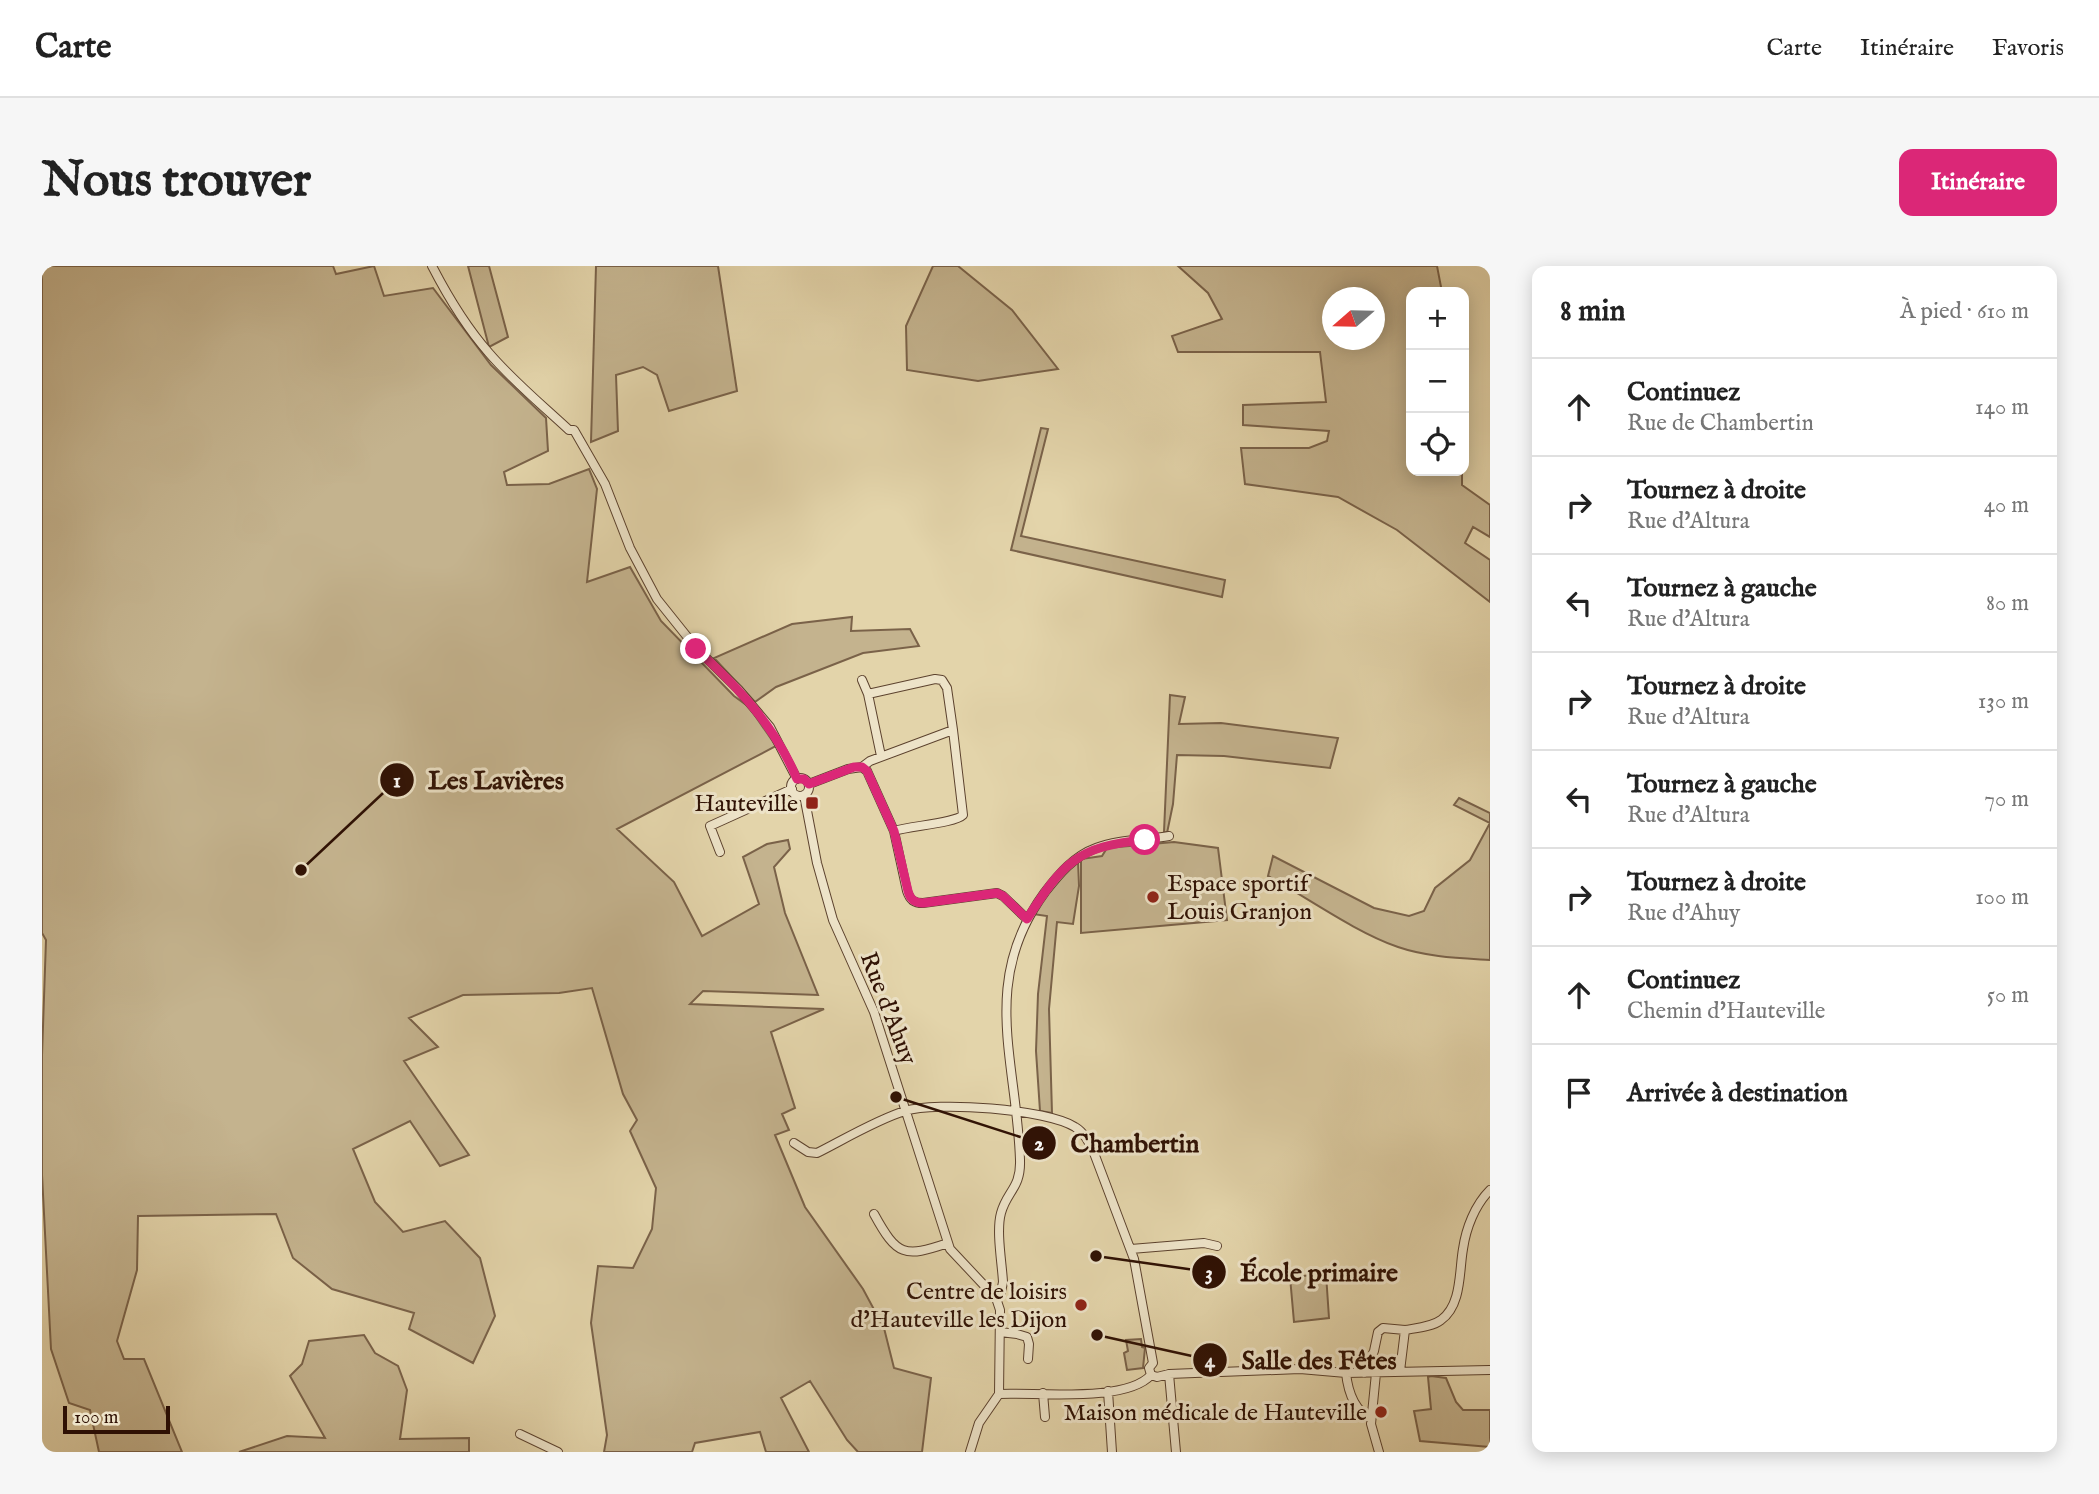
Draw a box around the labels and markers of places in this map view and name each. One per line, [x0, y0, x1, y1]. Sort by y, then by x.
callout: Les Lavières [379, 756, 578, 803]
place label: Hauteville [694, 789, 798, 820]
marker: Hauteville [804, 795, 820, 811]
place label: Espace sportif Louis Granjon [1167, 869, 1313, 928]
marker: Espace sportif Louis Granjon [1145, 889, 1161, 905]
callout: Chambertin [1021, 1119, 1213, 1166]
callout: École primaire [1191, 1249, 1412, 1296]
place label: Centre de loisirs d'Hauteville les Dijon [851, 1277, 1067, 1336]
marker: Centre de loisirs d'Hauteville les Dijon [1073, 1297, 1089, 1313]
callout: Salle des Fêtes [1192, 1336, 1410, 1383]
place label: Maison médicale de Hauteville [1063, 1398, 1367, 1429]
marker: Maison médicale de Hauteville [1373, 1404, 1389, 1420]

